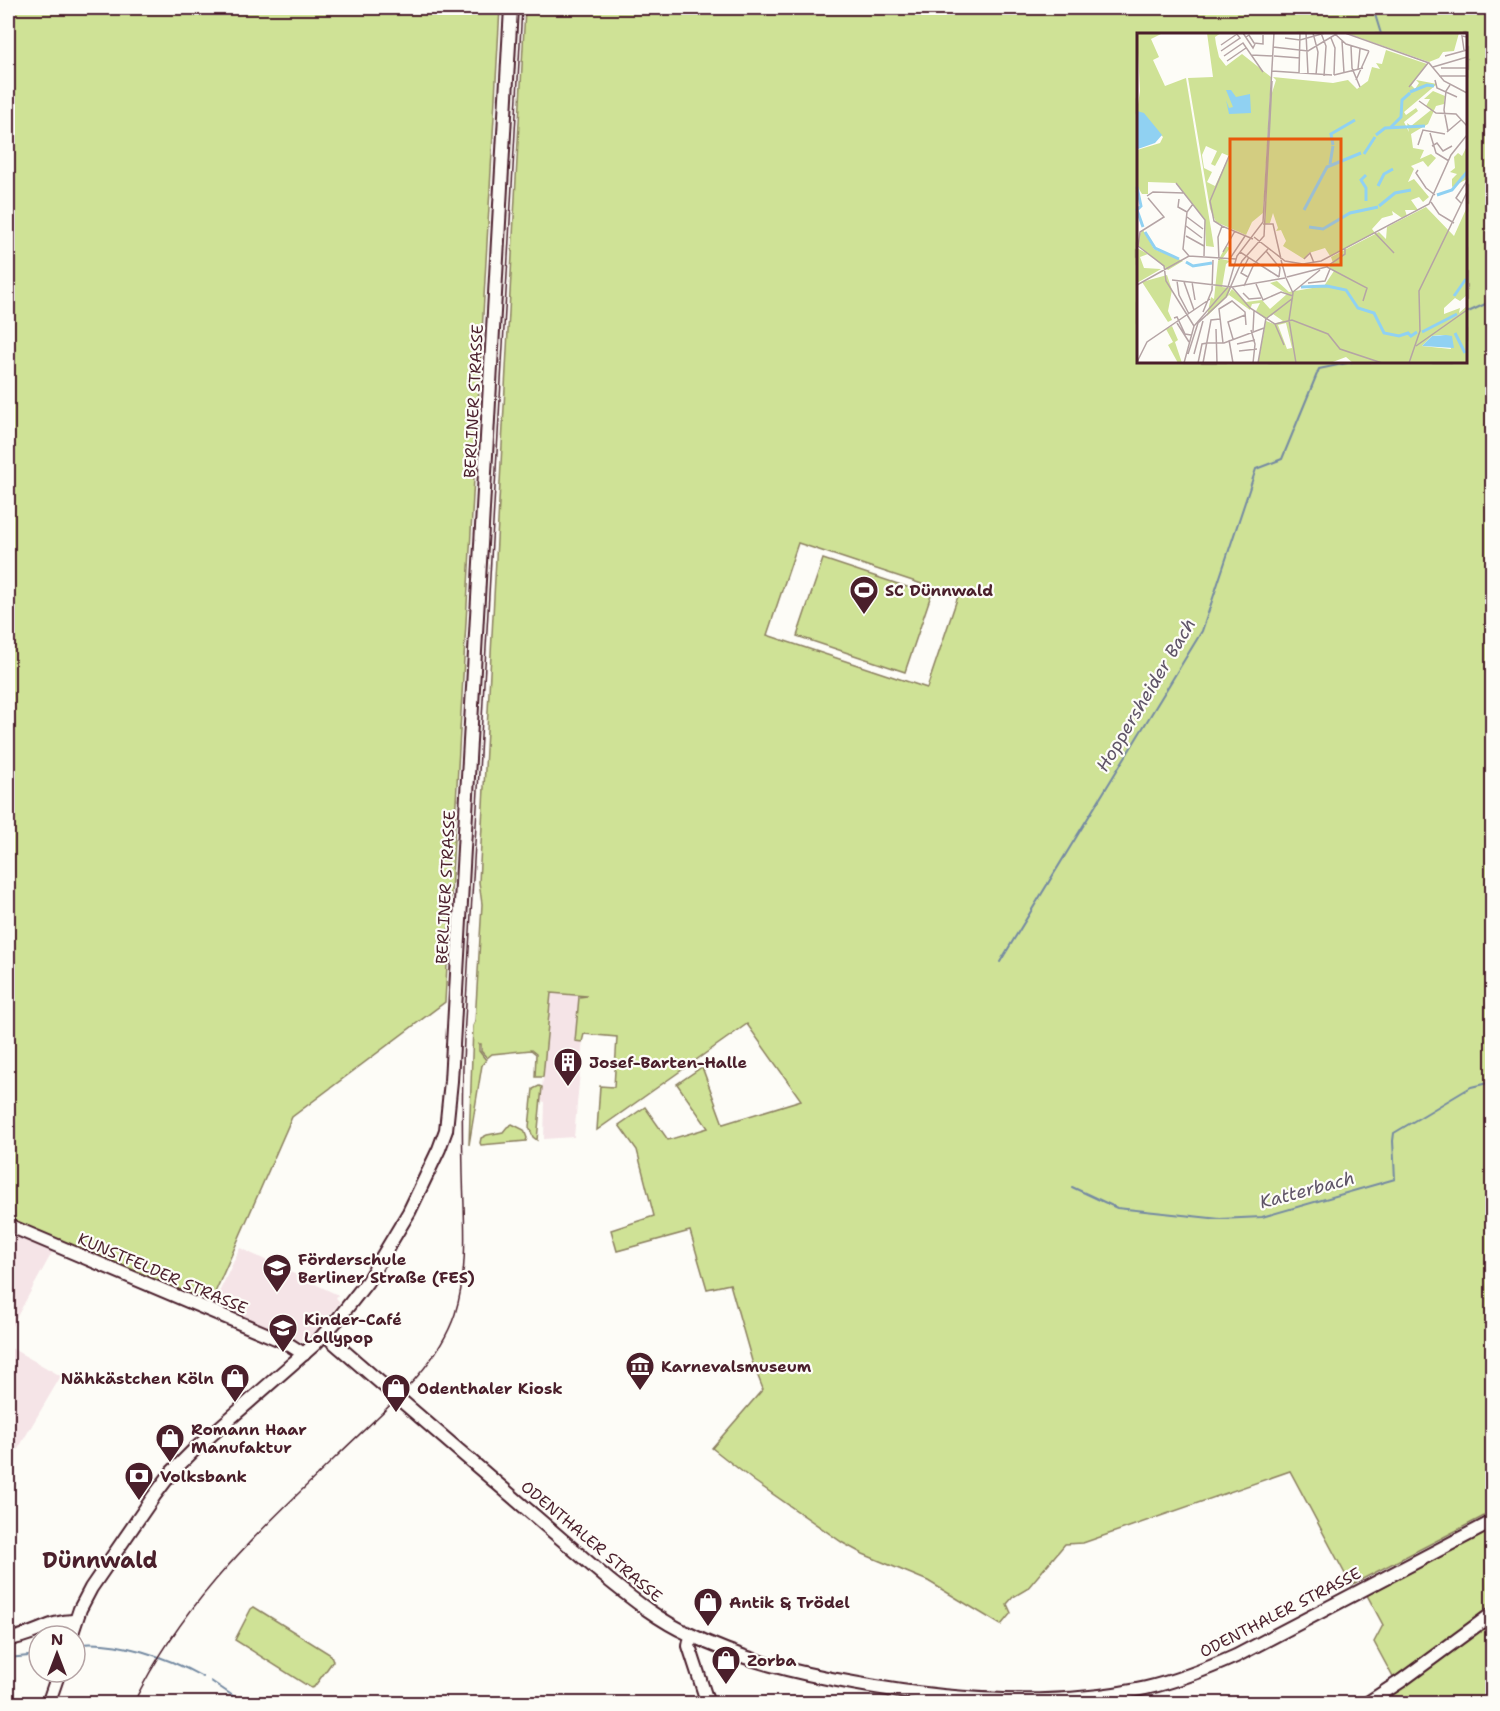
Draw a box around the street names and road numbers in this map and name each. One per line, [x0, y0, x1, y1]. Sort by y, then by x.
street label: BERLINER STRASSE [459, 324, 488, 478]
street label: BERLINER STRASSE [431, 810, 460, 964]
street label: KUNSTFELDER STRASSE [75, 1228, 251, 1319]
street label: ODENTHALER STRASSE [517, 1476, 667, 1607]
street label: ODENTHALER STRASSE [1196, 1563, 1365, 1662]

